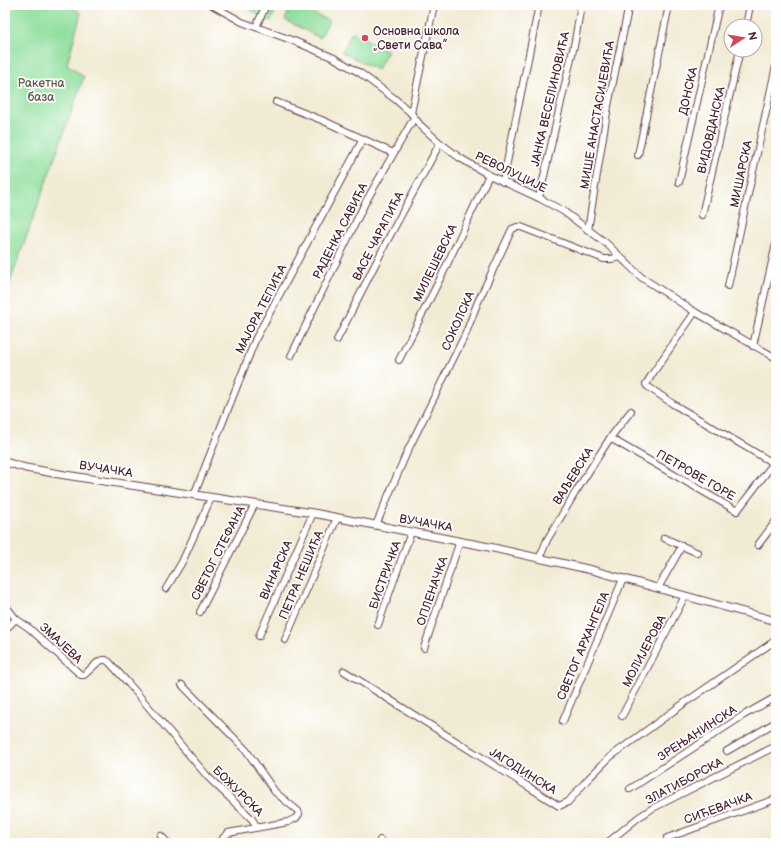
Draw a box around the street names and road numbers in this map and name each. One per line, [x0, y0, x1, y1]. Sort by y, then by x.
street label: ЈАНКА ВЕСЕЛИНОВИЋА [528, 30, 573, 168]
street label: МИШЕ АНАСТАСИЈЕВИЋА [577, 39, 618, 190]
street label: ДОНСКА [676, 65, 701, 117]
street label: ВИДОВДАНСКА [694, 84, 729, 175]
street label: МИШАРСКА [727, 138, 756, 209]
street label: РЕВОЛУЦИЈЕ [472, 149, 549, 196]
street label: РАДЕНКА САВИЋА [310, 180, 372, 282]
street label: ВАСЕ ЧАРАПИЋА [350, 189, 408, 283]
street label: МИЛЕШЕВСКА [410, 221, 461, 305]
street label: МАЈОРА ТЕПИЋА [232, 261, 291, 356]
street label: СОКОЛСКА [439, 289, 478, 353]
street label: ВАЉЕВСКА [550, 444, 597, 508]
street label: ПЕТРОВЕ ГОРЕ [654, 447, 738, 504]
street label: ВУЧАЧКА [78, 458, 134, 481]
street label: СВЕТОГ СТЕФАНА [188, 503, 249, 603]
street label: ВУЧАЧКА [398, 511, 454, 536]
street label: ПЕТРА НЕШИЋА [276, 528, 327, 622]
street label: ВИНАРСКА [257, 538, 296, 602]
street label: БИСТРИЧКА [366, 538, 405, 611]
street label: ОПЛЕНАЧКА [414, 554, 452, 628]
street label: СВЕТОГ АРХАНГЕЛА [554, 589, 613, 703]
street label: МОЛИЈЕРОВА [619, 612, 670, 690]
street label: ЗМАЈЕВА [36, 620, 86, 667]
street label: ЗРЕЊАНИНСКА [655, 702, 740, 764]
street label: ЈАГОДИНСКА [486, 745, 560, 798]
street label: ЗЛАТИБОРСКА [643, 754, 726, 808]
street label: БОЖУРСКА [209, 763, 267, 820]
street label: СИЋЕВАЧКА [682, 789, 755, 828]

